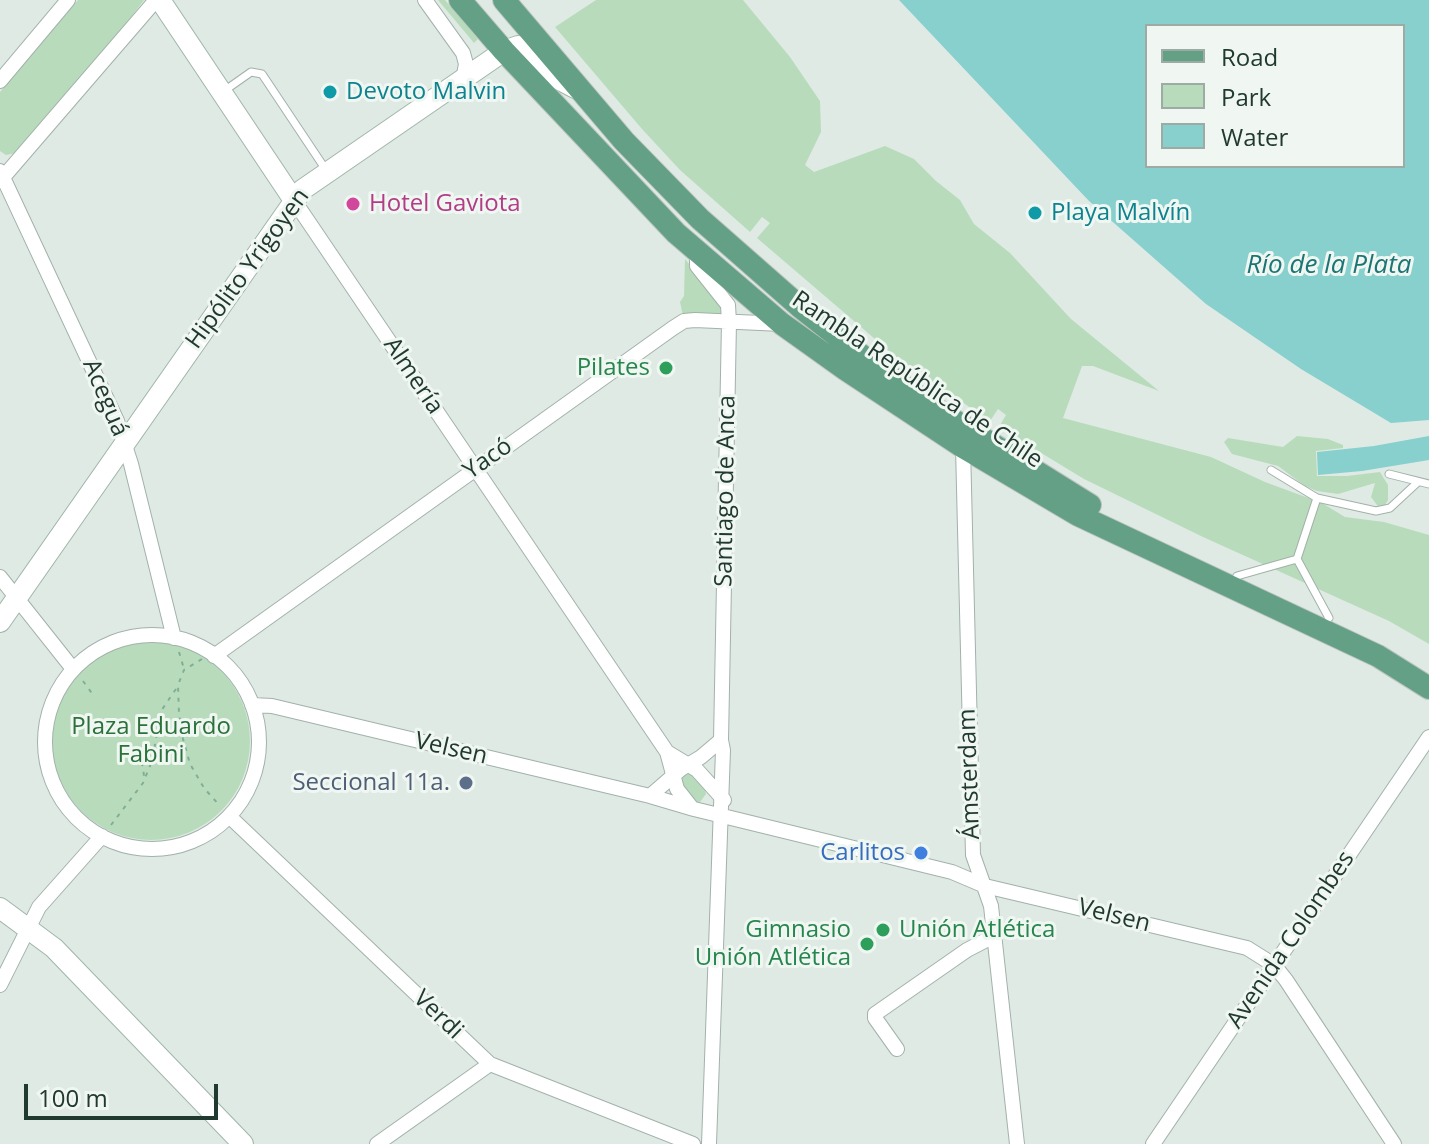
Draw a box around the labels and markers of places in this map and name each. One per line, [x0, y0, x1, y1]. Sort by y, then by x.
place label: Devoto Malvin [346, 78, 506, 106]
marker: Devoto Malvin [321, 83, 339, 101]
place label: Hotel Gaviota [369, 190, 521, 218]
marker: Hotel Gaviota [344, 195, 362, 213]
place label: Playa Malvín [1051, 199, 1190, 227]
marker: Playa Malvín [1026, 204, 1044, 222]
place label: Pilates [577, 354, 650, 382]
marker: Pilates [657, 359, 675, 377]
place label: Seccional 11a. [292, 769, 450, 797]
marker: Seccional 11a. [457, 774, 475, 792]
place label: Carlitos [820, 839, 905, 867]
marker: Carlitos [912, 844, 930, 862]
place label: Gimnasio Unión Atlética [695, 916, 851, 972]
place label: Unión Atlética [899, 916, 1055, 944]
marker: Unión Atlética [874, 921, 892, 939]
marker: Gimnasio Unión Atlética [858, 935, 876, 953]

